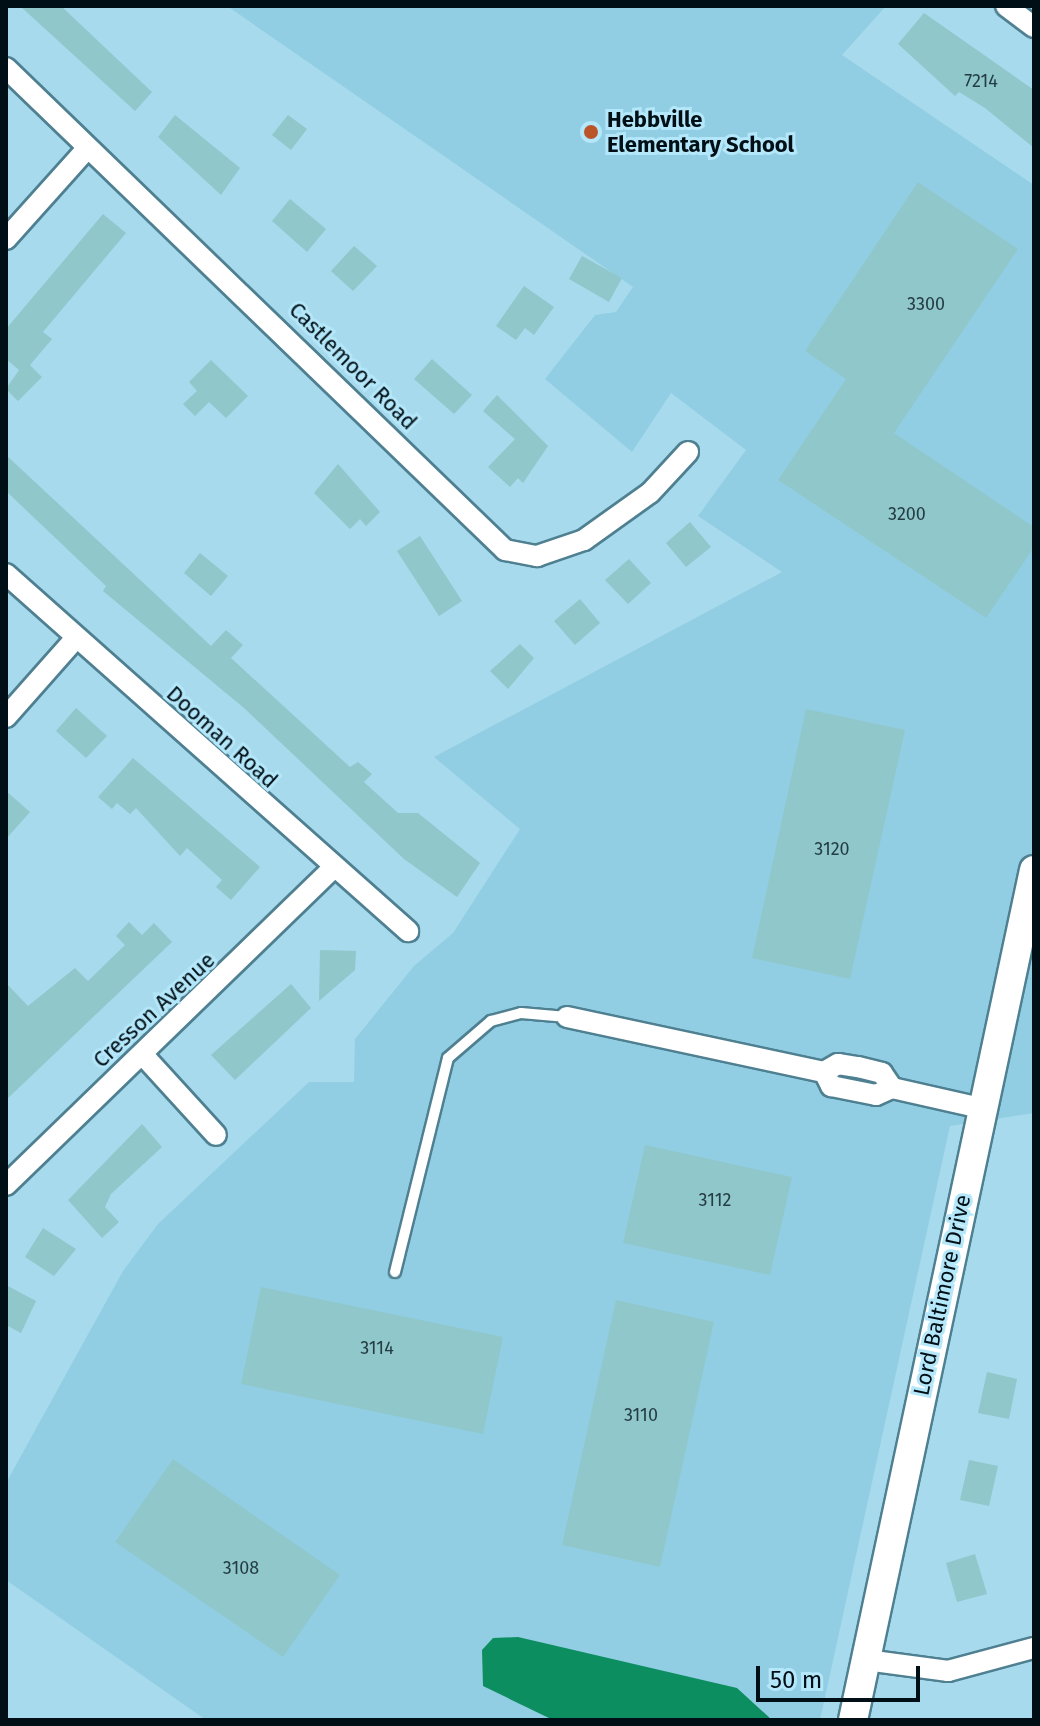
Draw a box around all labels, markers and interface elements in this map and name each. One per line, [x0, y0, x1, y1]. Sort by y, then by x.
house number: 7214 [964, 70, 998, 92]
place label: Hebbville Elementary School [607, 106, 794, 158]
marker: Hebbville Elementary School [582, 123, 600, 141]
house number: 3300 [907, 293, 945, 315]
street label: Castlemoor Road [284, 297, 422, 435]
house number: 3200 [888, 503, 926, 525]
street label: Dooman Road [161, 680, 283, 794]
house number: 3120 [814, 838, 850, 860]
street label: Cresson Avenue [88, 947, 220, 1073]
house number: 3112 [699, 1189, 731, 1211]
street label: Lord Baltimore Drive [908, 1192, 976, 1398]
house number: 3114 [360, 1337, 394, 1359]
house number: 3110 [624, 1404, 658, 1426]
house number: 3108 [223, 1557, 259, 1579]
scale bar [760, 1650, 924, 1700]
text: 50 m [770, 1666, 822, 1694]

